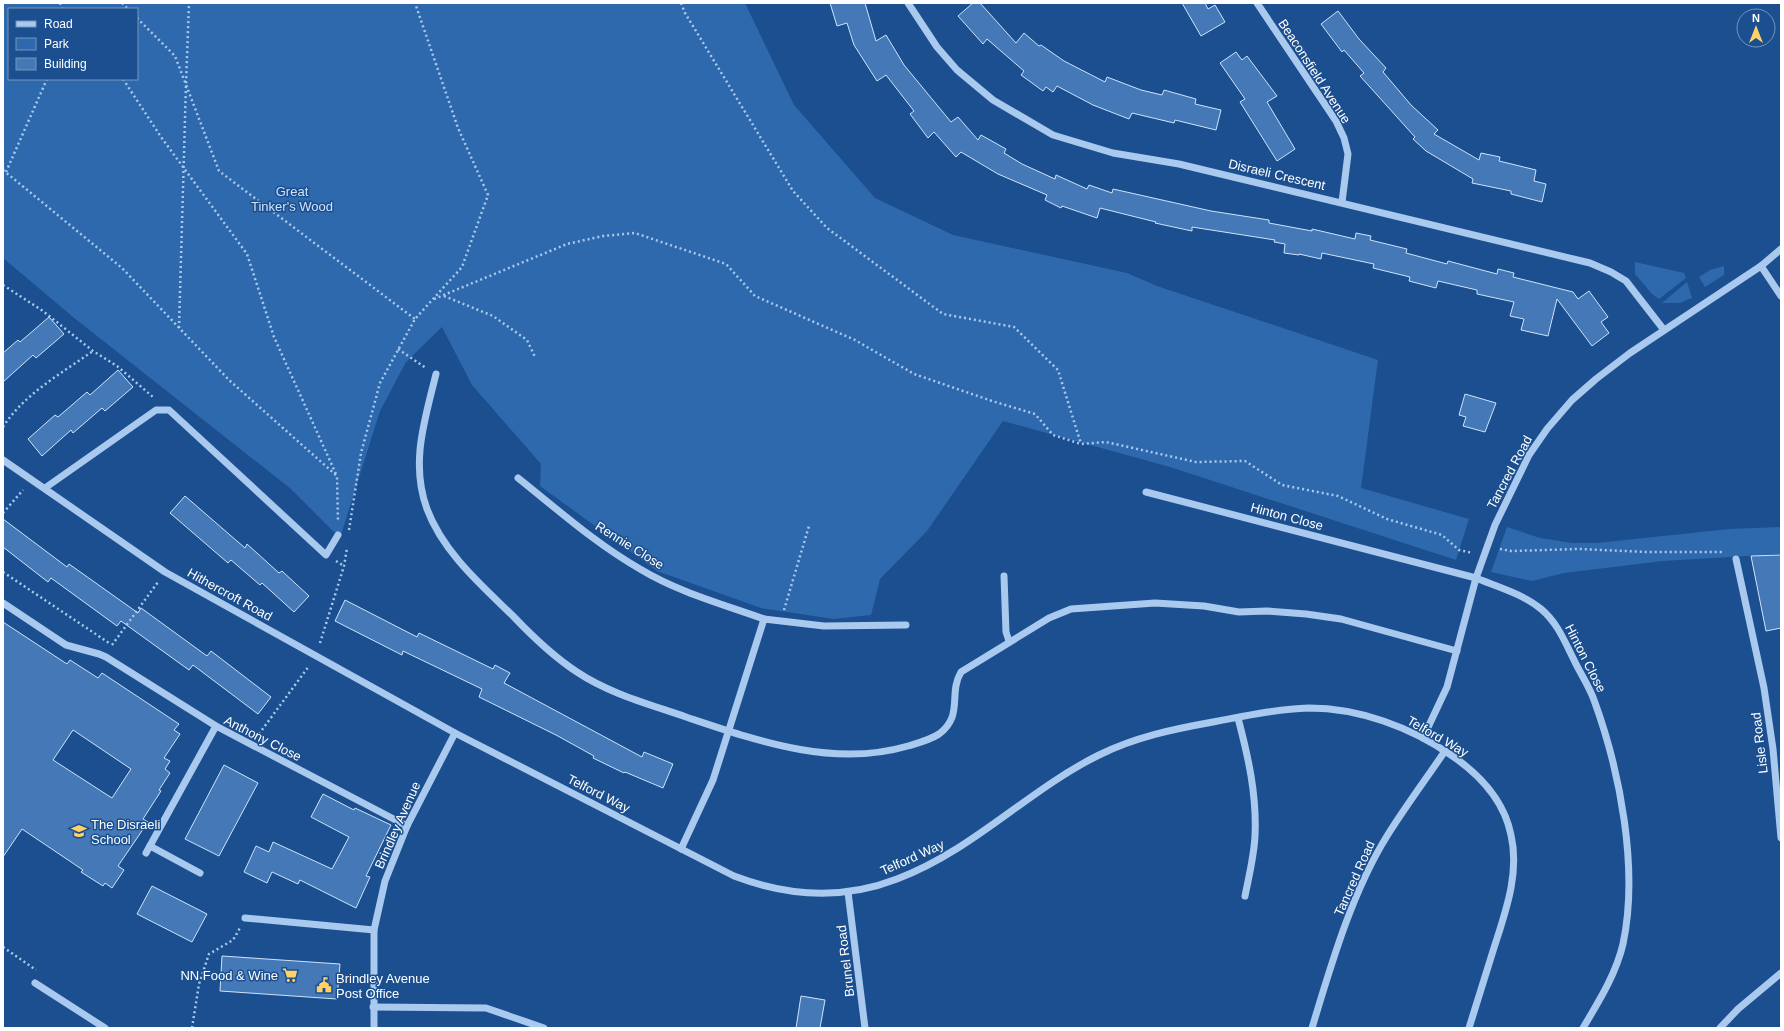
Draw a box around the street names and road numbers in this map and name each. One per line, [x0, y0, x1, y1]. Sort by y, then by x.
street label: Beaconsfield Avenue [1275, 16, 1354, 126]
street label: Disraeli Crescent [1227, 156, 1327, 193]
street label: Tancred Road [1484, 433, 1535, 511]
street label: Hinton Close [1249, 500, 1325, 533]
street label: Rennie Close [593, 518, 667, 572]
street label: Hithercroft Road [185, 565, 275, 624]
street label: Hinton Close [1562, 622, 1609, 695]
street label: Lisle Road [1748, 712, 1771, 774]
street label: Anthony Close [222, 713, 304, 764]
street label: Telford Way [1404, 713, 1471, 760]
street label: Telford Way [565, 771, 633, 816]
street label: Brindley Avenue [372, 779, 423, 871]
street label: Telford Way [878, 837, 947, 878]
street label: Tancred Road [1331, 838, 1378, 918]
street label: Brunel Road [834, 924, 857, 998]

